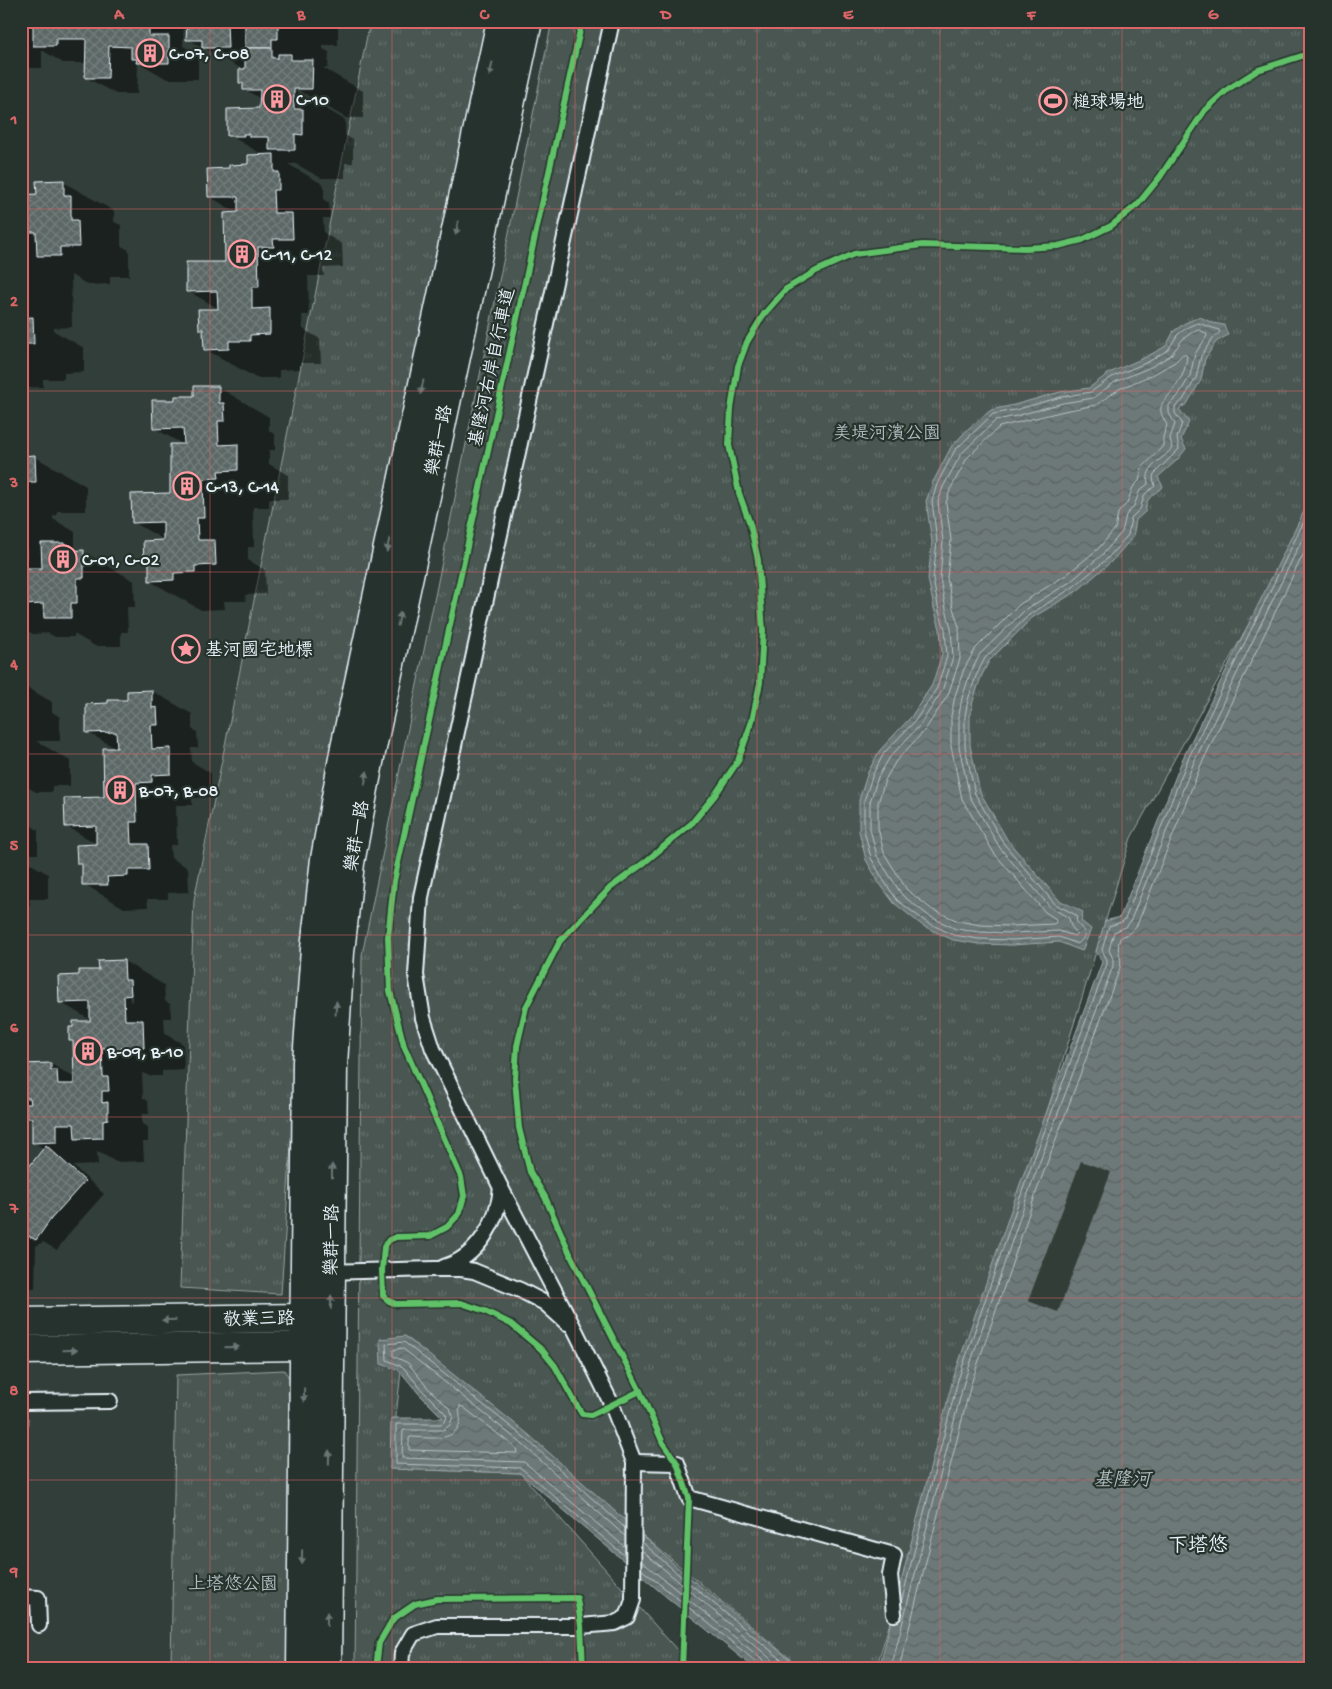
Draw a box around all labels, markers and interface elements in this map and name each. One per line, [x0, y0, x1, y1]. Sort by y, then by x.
text: A [113, 7, 125, 26]
text: B [296, 7, 306, 26]
text: C [479, 7, 490, 26]
text: D [659, 7, 672, 26]
text: E [843, 7, 854, 26]
text: F [1026, 7, 1037, 26]
text: G [1208, 7, 1219, 26]
building icon: C-07, C-08 [135, 38, 165, 68]
place label: C-07, C-08 [169, 45, 250, 66]
one-way arrow [487, 61, 495, 76]
building icon: C-10 [262, 84, 292, 114]
sports icon: 槌球場地 [1038, 86, 1068, 116]
place label: C-10 [296, 91, 329, 112]
place label: 槌球場地 [1072, 92, 1144, 114]
text: 1 [10, 112, 17, 131]
one-way arrow [452, 220, 460, 236]
building icon: C-11, C-12 [227, 239, 257, 269]
place label: C-11, C-12 [261, 246, 333, 267]
street label: 基隆河右岸自行車道 [465, 286, 521, 449]
text: 2 [10, 294, 18, 313]
one-way arrow [418, 379, 426, 395]
street label: 樂群一路 [422, 403, 458, 478]
park label: 美堤河濱公園 [833, 423, 941, 445]
building icon: C-13, C-14 [172, 471, 202, 501]
text: 3 [9, 475, 18, 494]
place label: C-13, C-14 [206, 478, 280, 499]
one-way arrow [384, 538, 392, 553]
building icon: C-01, C-02 [48, 544, 78, 574]
place label: C-01, C-02 [82, 551, 159, 572]
one-way arrow [396, 610, 404, 626]
place icon: 基河國宅地標 [171, 634, 201, 664]
place label: 基河國宅地標 [205, 640, 313, 662]
text: 4 [9, 657, 18, 676]
one-way arrow [362, 769, 370, 785]
building icon: B-07, B-08 [105, 775, 135, 805]
place label: B-07, B-08 [138, 782, 218, 803]
street label: 樂群一路 [341, 799, 375, 874]
text: 5 [10, 838, 19, 857]
one-way arrow [333, 1000, 341, 1016]
text: 6 [10, 1020, 19, 1039]
building icon: B-09, B-10 [73, 1036, 103, 1066]
place label: B-09, B-10 [106, 1043, 183, 1064]
one-way arrow [328, 1162, 336, 1178]
text: 7 [9, 1201, 19, 1220]
street label: 樂群一路 [321, 1204, 345, 1276]
one-way arrow [327, 1294, 335, 1310]
street label: 敬業三路 [223, 1308, 295, 1332]
one-way arrow [160, 1317, 176, 1325]
one-way arrow [225, 1343, 241, 1351]
one-way arrow [62, 1345, 78, 1353]
text: 8 [10, 1383, 19, 1402]
one-way arrow [300, 1387, 308, 1403]
one-way arrow [325, 1448, 333, 1464]
water label: 基隆河 [1093, 1469, 1153, 1493]
district label: 下塔悠 [1168, 1534, 1228, 1559]
one-way arrow [298, 1549, 306, 1565]
text: 9 [9, 1564, 18, 1583]
park label: 上塔悠公園 [188, 1574, 278, 1596]
one-way arrow [324, 1611, 332, 1627]

